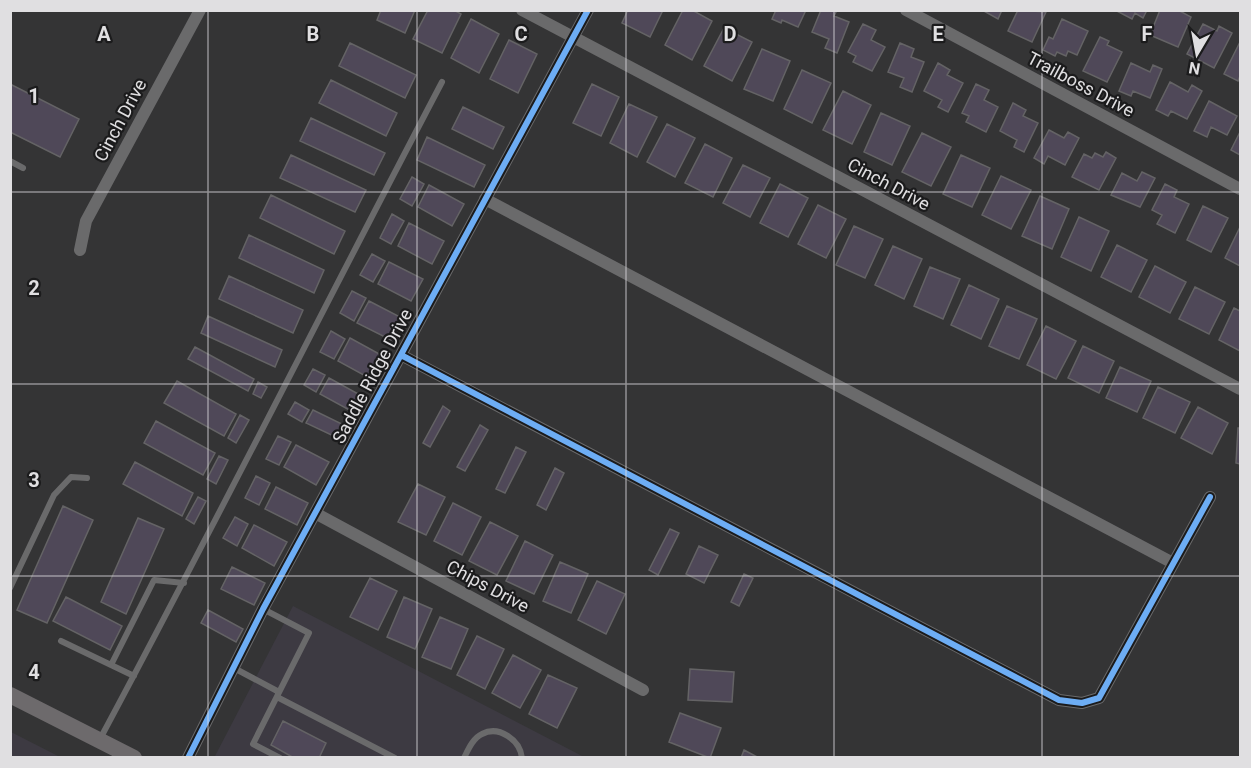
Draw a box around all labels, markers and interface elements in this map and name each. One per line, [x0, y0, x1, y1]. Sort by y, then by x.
text: A [97, 22, 111, 46]
text: B [307, 22, 319, 46]
text: C [514, 22, 528, 46]
text: D [724, 22, 737, 46]
text: E [932, 22, 944, 46]
text: F [1142, 22, 1153, 46]
north arrow [1167, 24, 1227, 84]
street label: Trailboss Drive [1024, 47, 1138, 121]
text: N [1187, 58, 1202, 79]
street label: Cinch Drive [90, 75, 150, 165]
text: 1 [28, 84, 40, 108]
street label: Cinch Drive [844, 154, 934, 214]
text: 2 [28, 276, 40, 300]
street label: Saddle Ridge Drive [328, 305, 416, 447]
text: 3 [28, 468, 40, 492]
street label: Chips Drive [443, 556, 533, 616]
text: 4 [28, 660, 40, 684]

